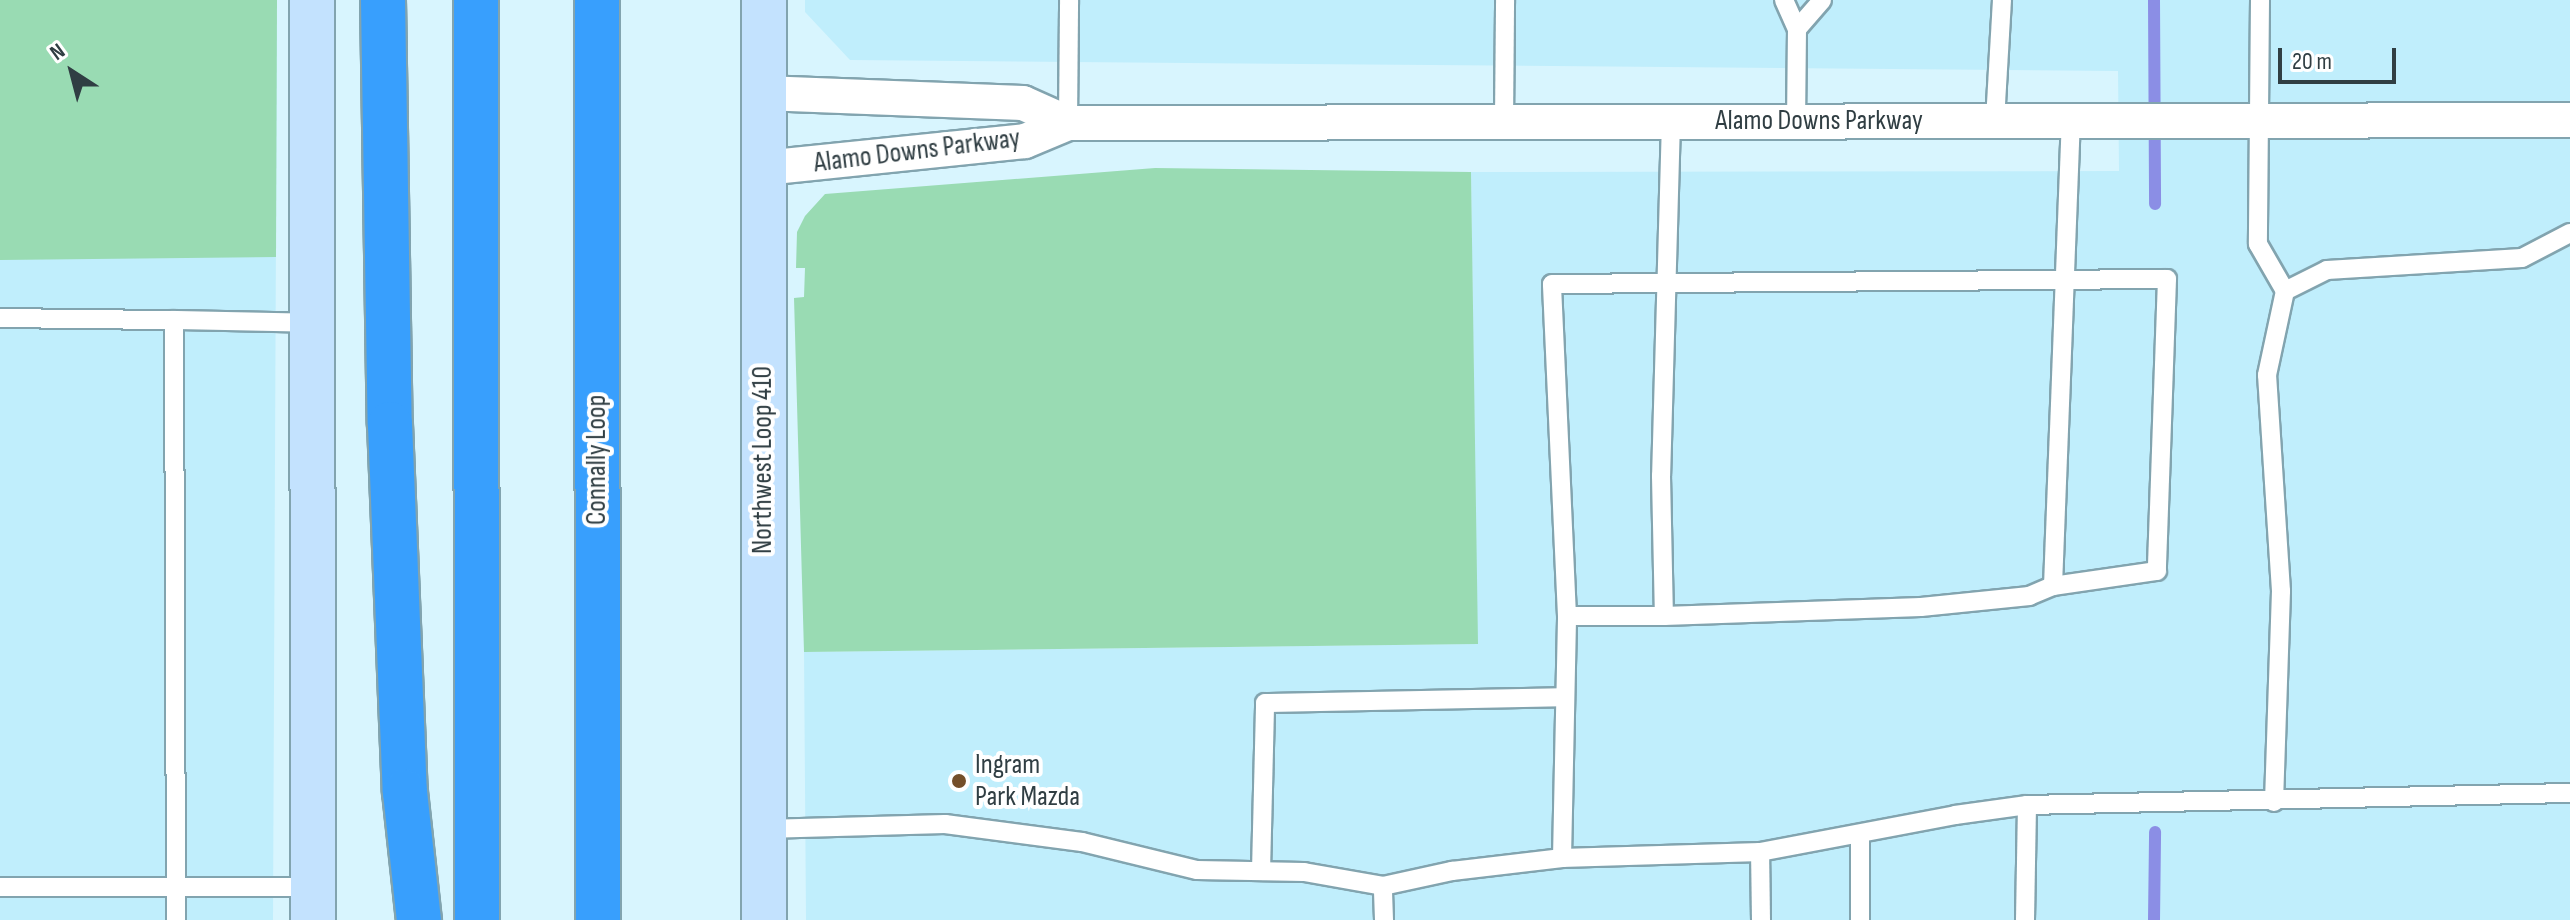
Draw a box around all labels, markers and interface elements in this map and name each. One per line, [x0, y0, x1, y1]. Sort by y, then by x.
north arrow [32, 32, 112, 112]
scale bar [2282, 32, 2400, 82]
text: N [45, 38, 70, 67]
text: 20 m [2292, 47, 2332, 76]
street label: Alamo Downs Parkway [1715, 104, 1923, 138]
street label: Alamo Downs Parkway [812, 122, 1022, 180]
street label: Northwest Loop 410 [746, 366, 780, 554]
street label: Connally Loop [580, 395, 614, 525]
place label: Ingram Park Mazda [975, 748, 1080, 814]
marker: Ingram Park Mazda [950, 772, 968, 790]

